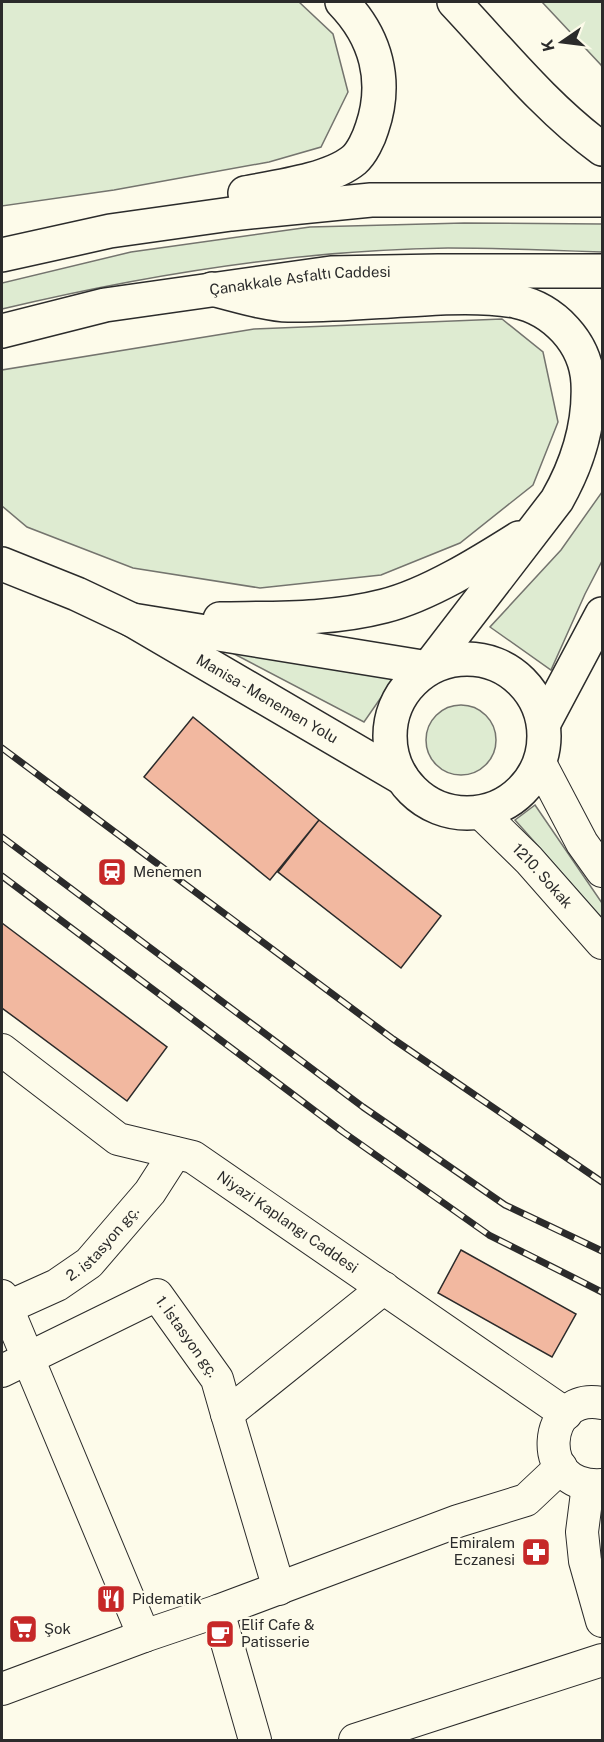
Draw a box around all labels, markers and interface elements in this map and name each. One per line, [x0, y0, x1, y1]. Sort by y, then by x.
north arrow [532, 12, 592, 72]
text: K [537, 37, 559, 53]
street label: Çanakkale Asfaltı Caddesi [208, 263, 391, 298]
street label: Manisa - Menemen Yolu [193, 651, 341, 747]
street label: 1210. Sokak [509, 840, 576, 911]
station icon: Menemen [96, 856, 128, 888]
place label: Menemen [133, 863, 202, 880]
street label: Niyazi Kaplangı Caddesi [214, 1167, 361, 1276]
street label: 2. istasyon gç. [63, 1202, 142, 1284]
street label: 1. İstasyon gç. [153, 1293, 222, 1380]
place label: Emiralem Eczanesi [450, 1534, 515, 1568]
pharmacy icon: Emiralem Eczanesi [520, 1536, 552, 1568]
restaurant icon: Pidematik [95, 1583, 127, 1615]
place label: Pidematik [132, 1590, 202, 1607]
supermarket icon: Şok [7, 1613, 39, 1645]
place label: Elif Cafe & Patisserie [241, 1616, 315, 1650]
cafe icon: Elif Cafe & Patisserie [204, 1618, 236, 1650]
place label: Şok [44, 1620, 71, 1637]

